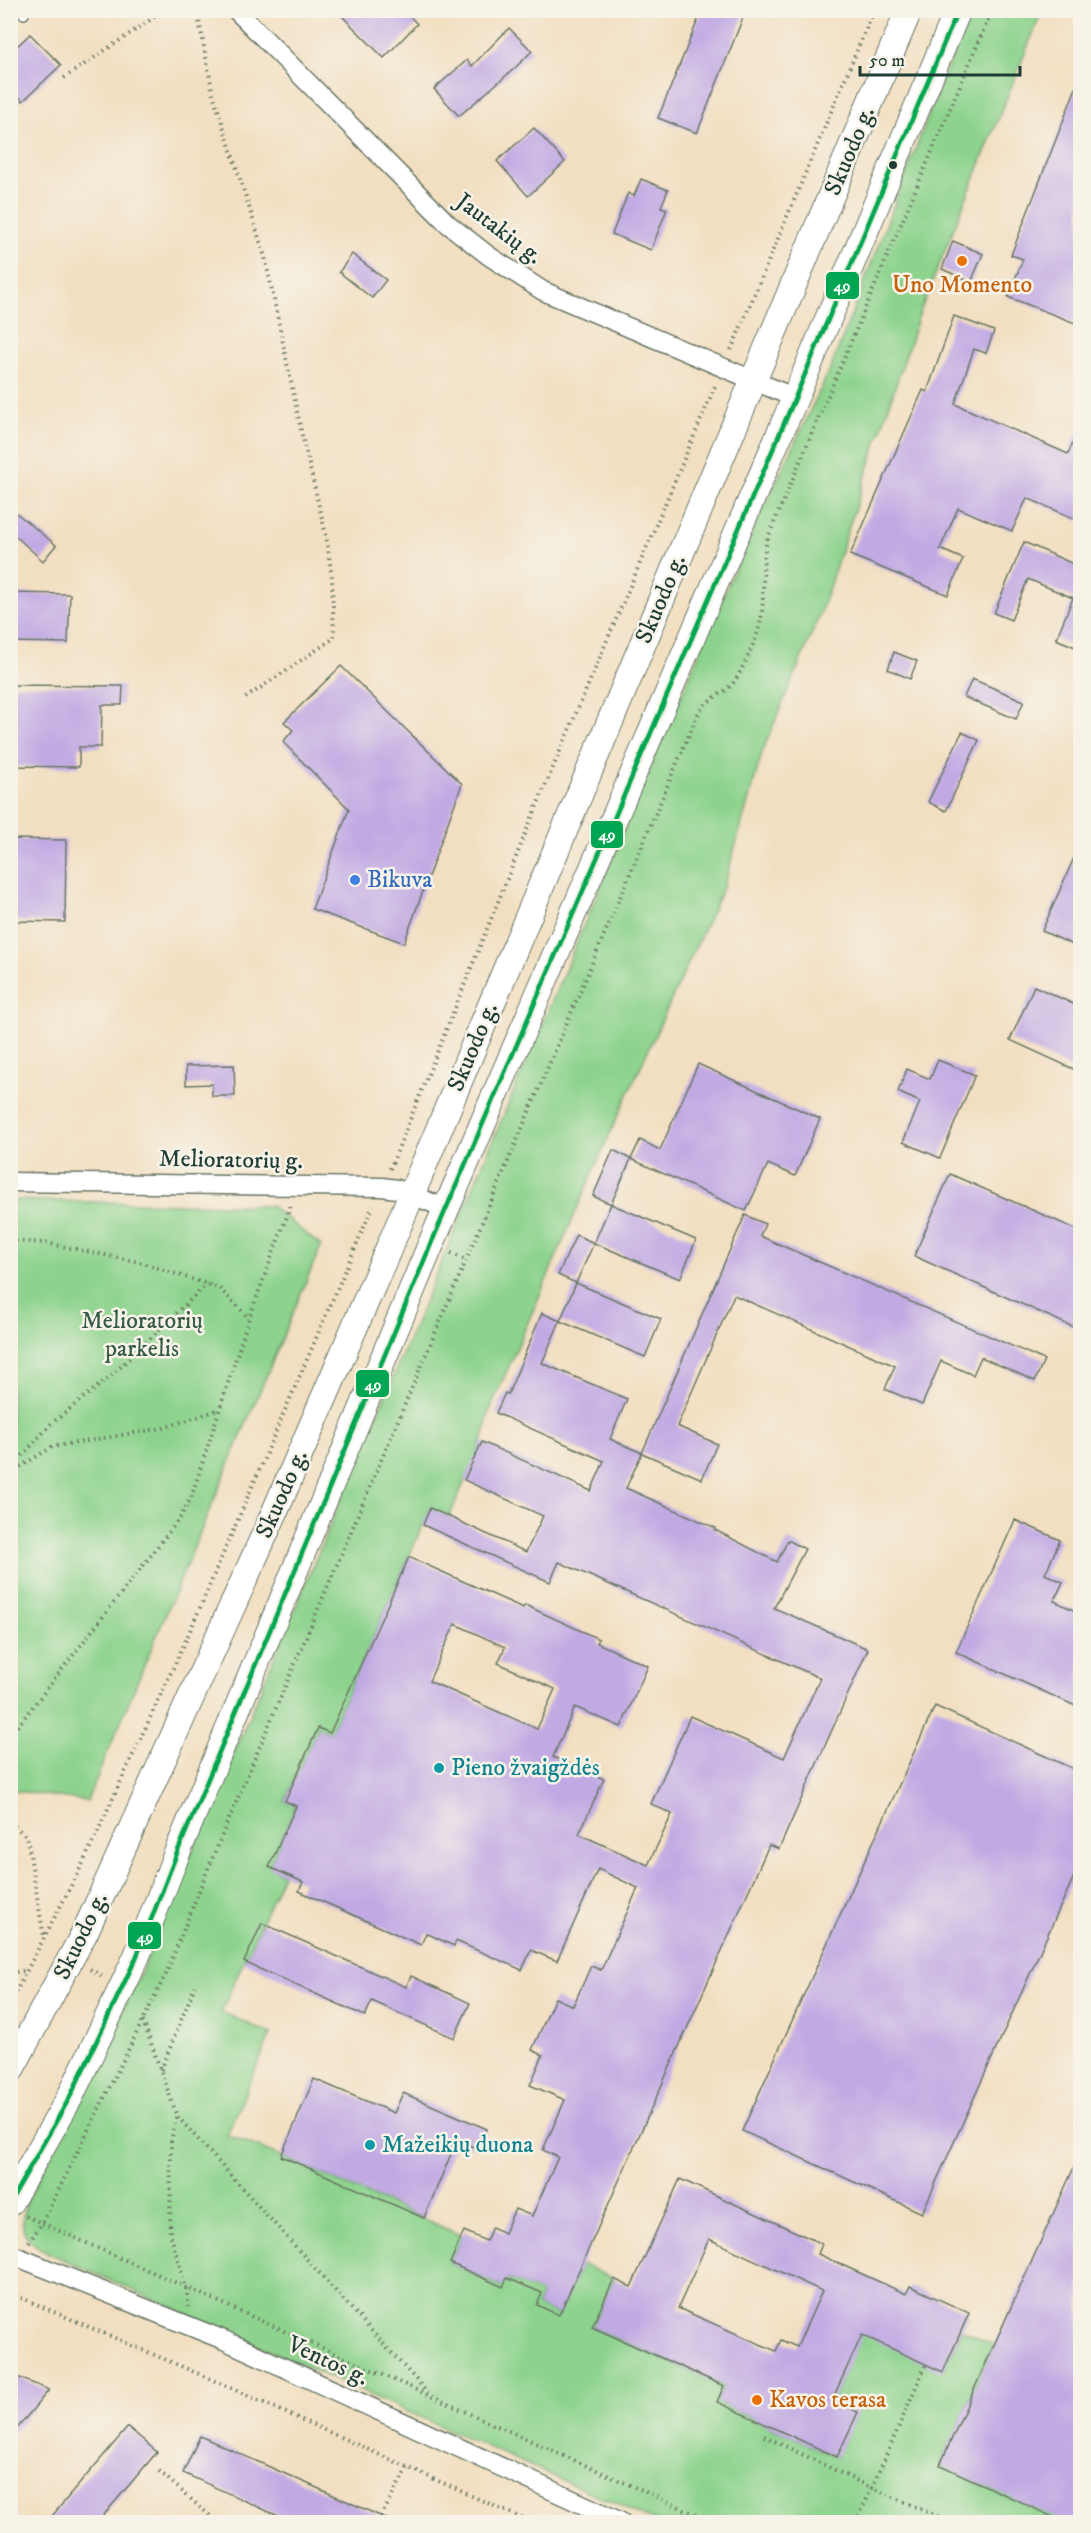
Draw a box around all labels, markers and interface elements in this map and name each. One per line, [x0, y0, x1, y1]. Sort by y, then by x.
scale bar [860, 39, 1020, 77]
text: 50 m [869, 50, 905, 72]
street label: Skuodo g. [818, 102, 882, 200]
unlabelled marker [887, 159, 899, 171]
street label: Jautakių g. [448, 185, 548, 271]
marker: Uno Momento [955, 254, 969, 268]
place label: Uno Momento [892, 270, 1032, 300]
line badge: 49 [825, 271, 860, 300]
text: 49 [832, 276, 851, 296]
street label: Skuodo g. [629, 550, 693, 648]
line badge: 49 [590, 820, 624, 849]
text: 49 [597, 825, 616, 845]
place label: Bikuva [367, 865, 433, 895]
marker: Bikuva [348, 873, 362, 887]
street label: Skuodo g. [441, 998, 505, 1096]
street label: Melioratorių g. [159, 1144, 303, 1176]
park label: Melioratorių parkelis [81, 1306, 203, 1364]
line badge: 49 [355, 1369, 390, 1398]
text: 49 [363, 1375, 382, 1395]
street label: Skuodo g. [249, 1445, 315, 1543]
place label: Pieno žvaigždės [451, 1753, 600, 1783]
marker: Pieno žvaigždės [432, 1761, 446, 1775]
street label: Skuodo g. [47, 1887, 115, 1985]
line badge: 49 [127, 1921, 162, 1950]
text: 49 [135, 1927, 154, 1947]
place label: Mažeikių duona [382, 2130, 534, 2160]
marker: Mažeikių duona [363, 2138, 377, 2152]
street label: Ventos g. [282, 2329, 373, 2393]
place label: Kavos terasa [769, 2385, 887, 2415]
marker: Kavos terasa [750, 2393, 764, 2407]

